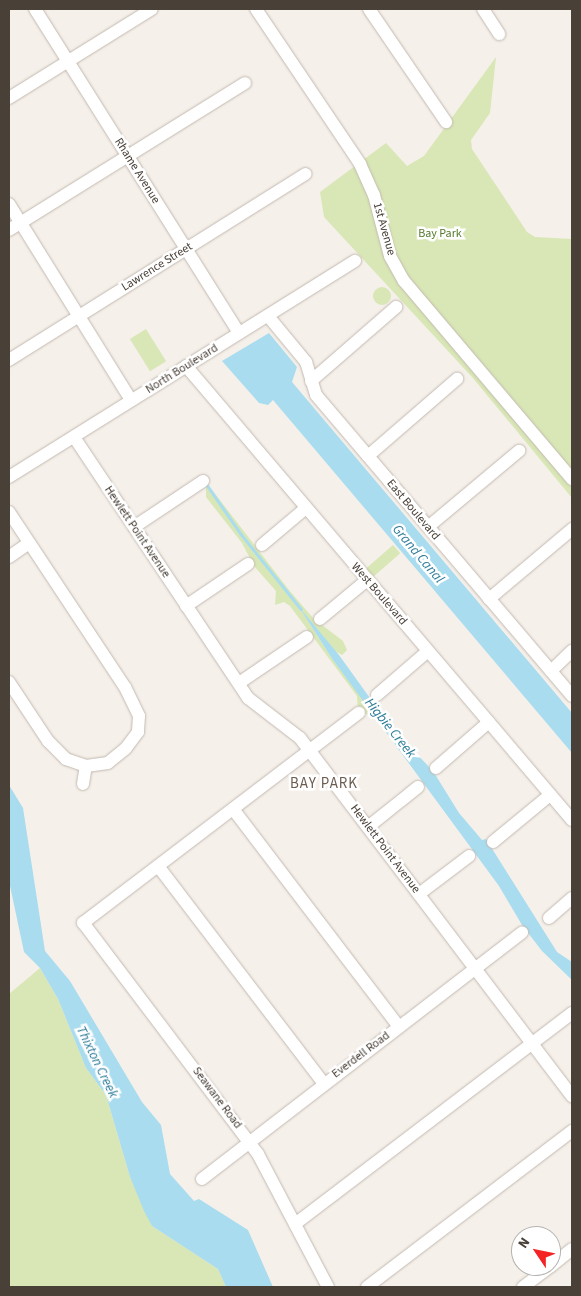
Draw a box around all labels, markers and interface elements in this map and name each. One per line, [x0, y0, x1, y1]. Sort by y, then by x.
street label: Rhame Avenue [111, 136, 163, 206]
street label: 1st Avenue [370, 201, 398, 257]
park label: Bay Park [418, 227, 462, 241]
street label: Lawrence Street [119, 240, 195, 294]
street label: North Boulevard [143, 341, 221, 397]
street label: East Boulevard [383, 477, 443, 543]
street label: Hewlett Point Avenue [101, 483, 173, 581]
water label: Grand Canal [389, 521, 447, 587]
street label: West Boulevard [348, 560, 410, 628]
water label: Higbie Creek [361, 695, 419, 761]
district label: BAY PARK [289, 775, 359, 793]
street label: Hewlett Point Avenue [347, 802, 423, 896]
water label: Thixton Creek [72, 1023, 122, 1101]
street label: Everdell Road [329, 1029, 393, 1081]
street label: Seawane Road [189, 1064, 245, 1132]
north arrow [511, 1226, 561, 1276]
text: N [513, 1234, 535, 1253]

